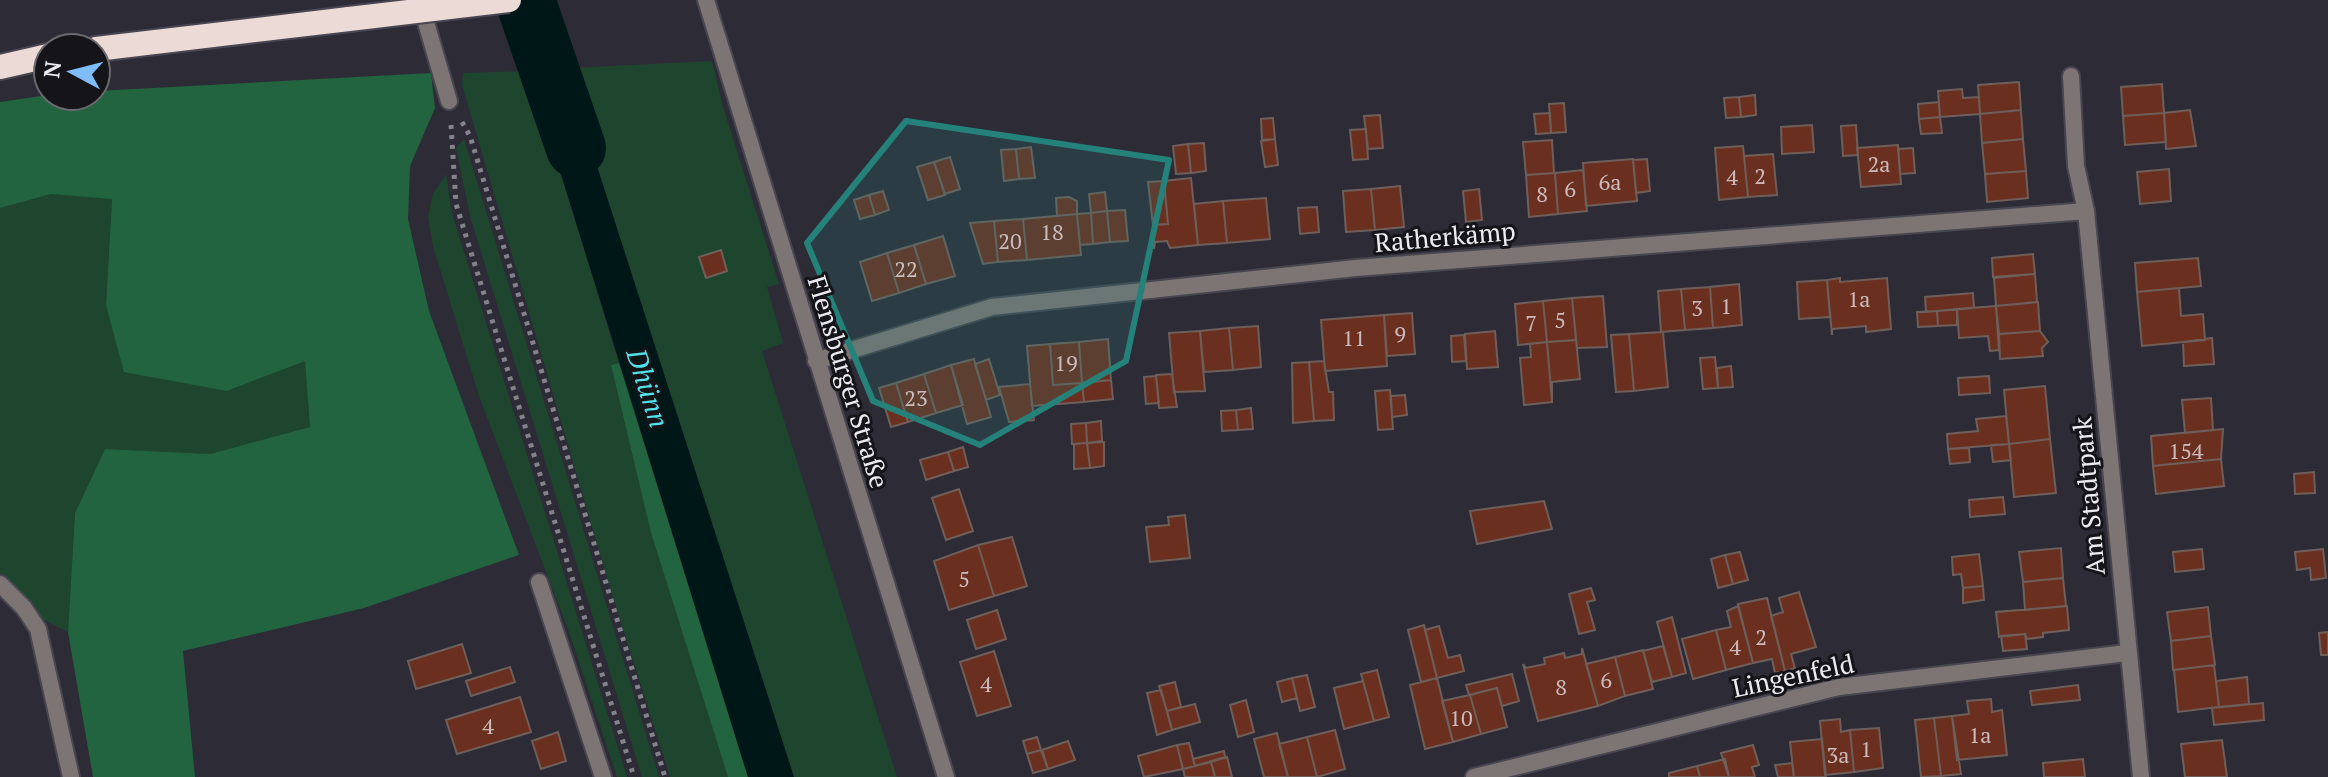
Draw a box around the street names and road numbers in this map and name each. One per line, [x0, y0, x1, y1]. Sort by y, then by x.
street label: Ratherkämp [1373, 213, 1517, 259]
street label: Flensburger Straße [801, 271, 897, 492]
street label: Am Stadtpark [2064, 415, 2112, 577]
street label: Lingenfeld [1729, 646, 1857, 704]

